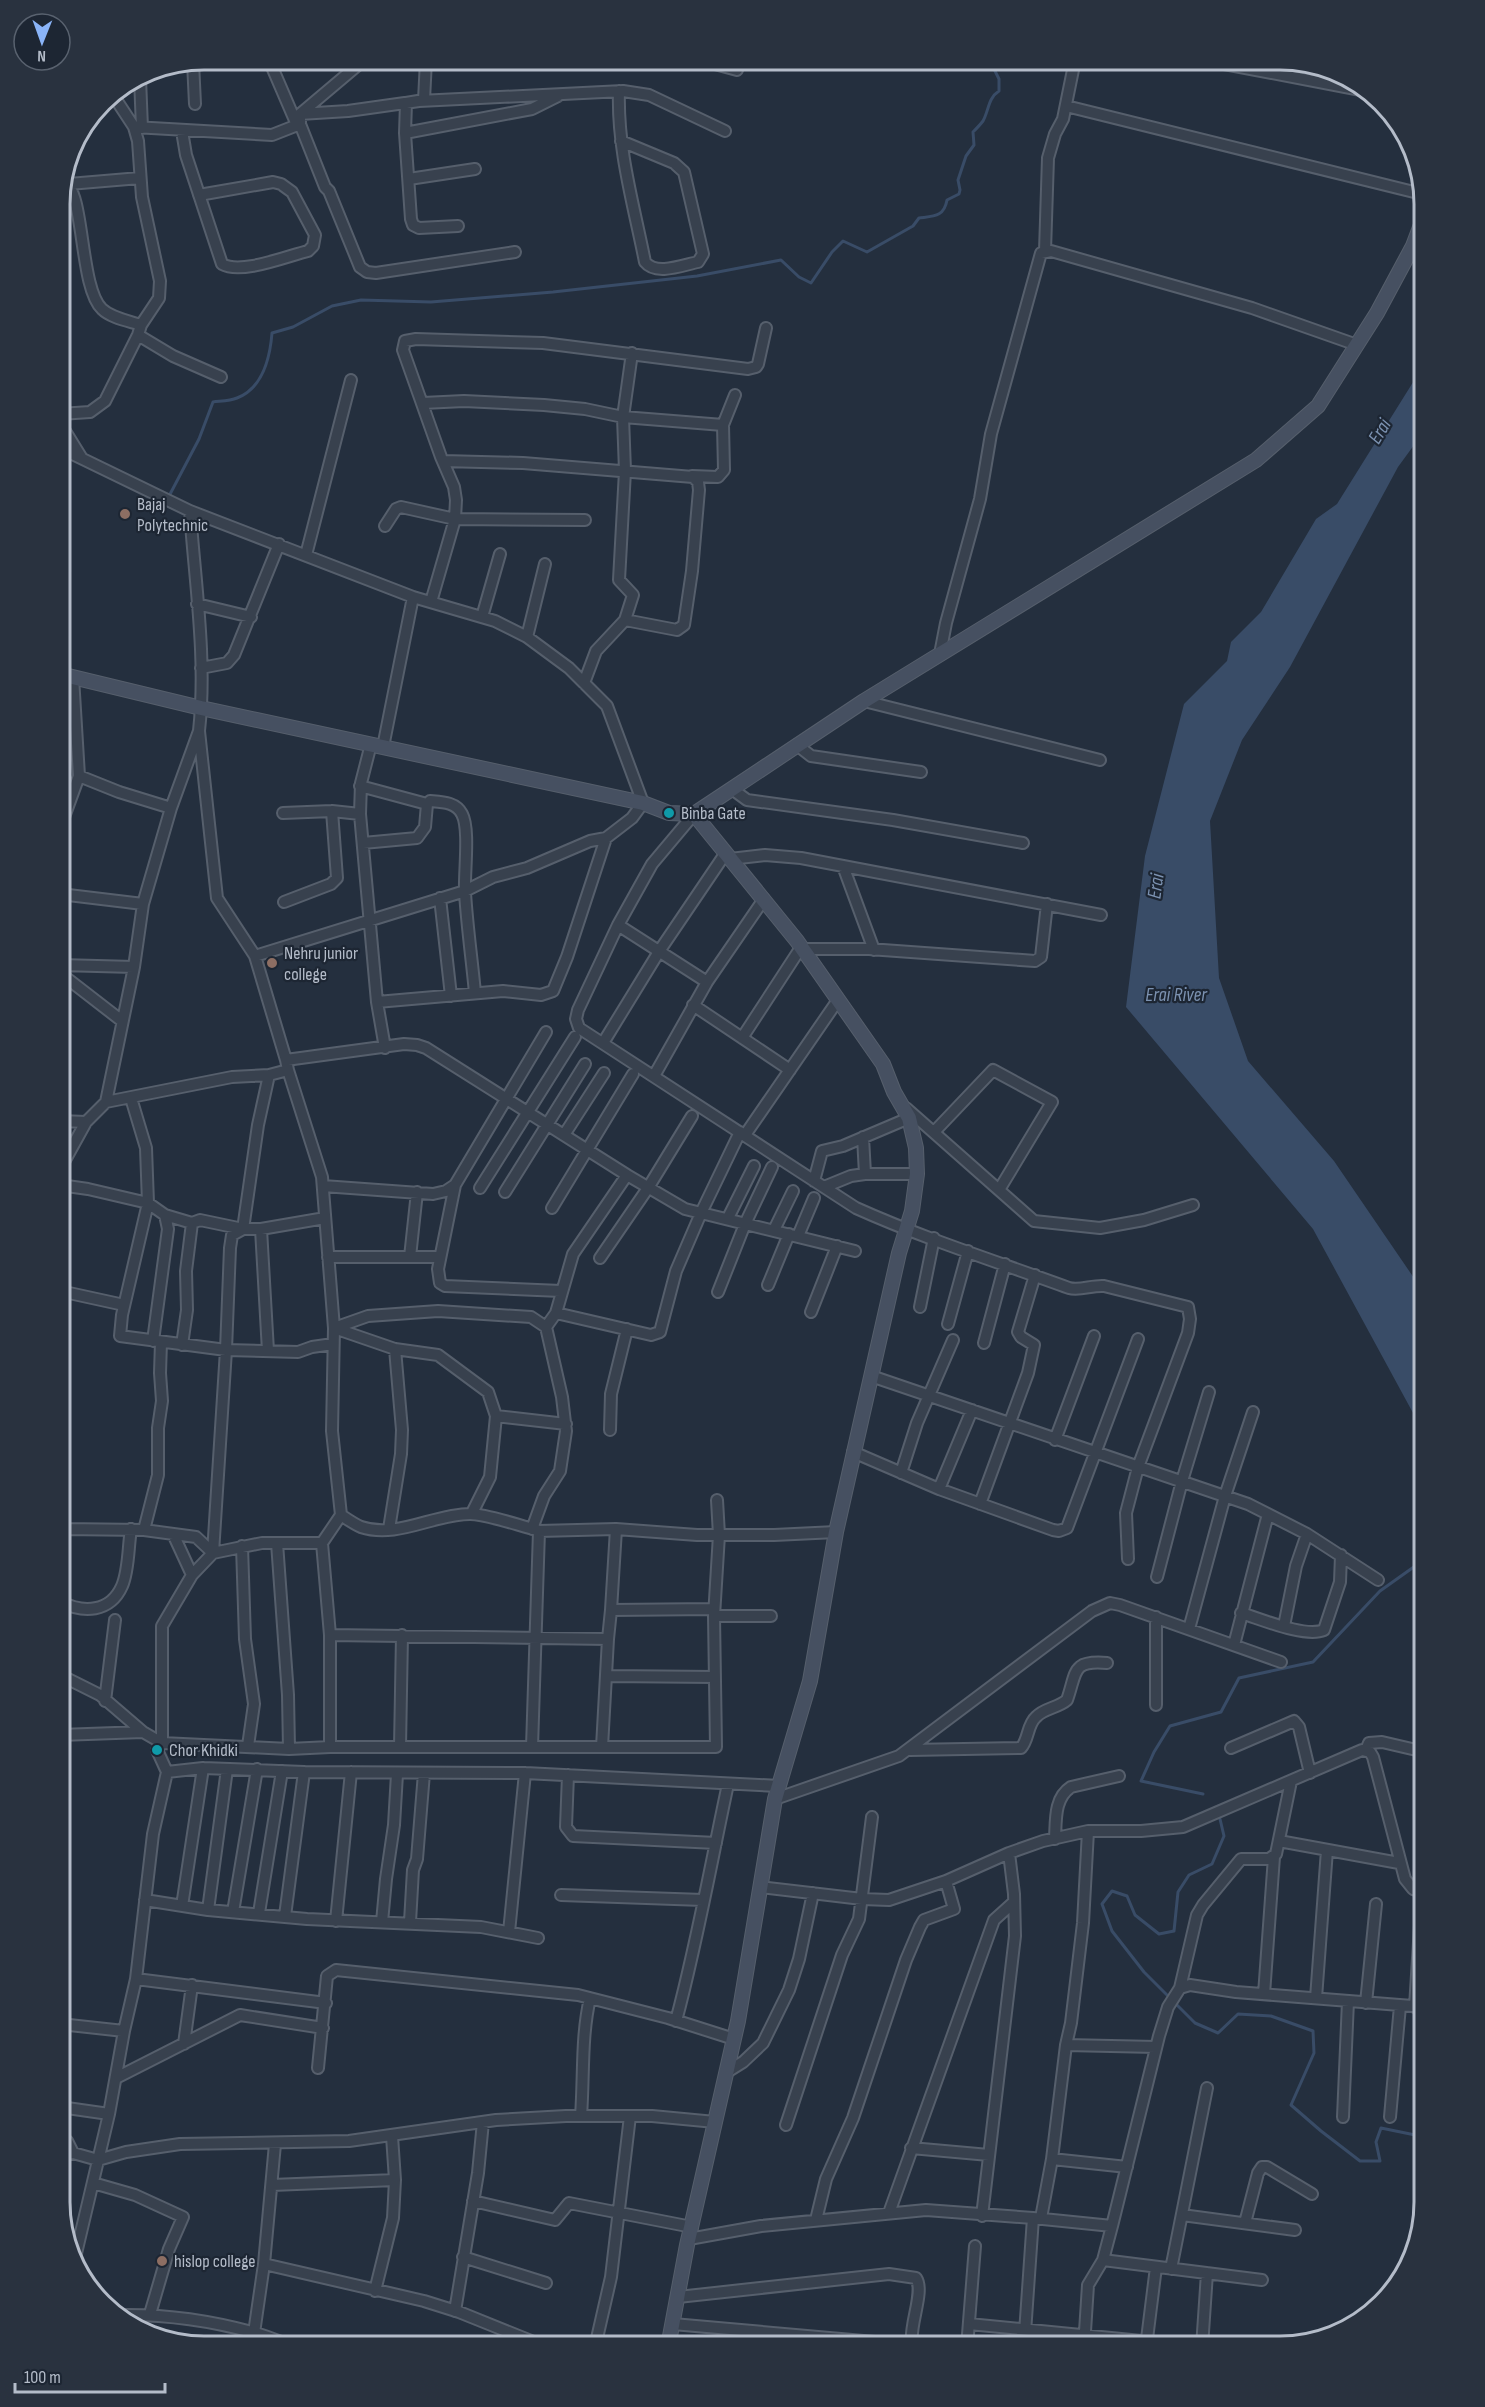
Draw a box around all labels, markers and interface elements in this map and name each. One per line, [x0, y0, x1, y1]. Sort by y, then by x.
north arrow [12, 12, 72, 72]
text: N [37, 46, 46, 65]
water label: Erai [1363, 413, 1397, 448]
place label: Bajaj Polytechnic [137, 494, 208, 536]
marker: Bajaj Polytechnic [118, 507, 132, 521]
place label: Binba Gate [681, 803, 746, 824]
marker: Binba Gate [662, 806, 676, 820]
water label: Erai [1142, 871, 1170, 900]
place label: Nehru junior college [284, 943, 358, 985]
marker: Nehru junior college [265, 956, 279, 970]
water label: Erai River [1145, 983, 1208, 1007]
place label: Chor Khidki [169, 1740, 238, 1761]
marker: Chor Khidki [150, 1743, 164, 1757]
place label: hislop college [174, 2251, 256, 2272]
marker: hislop college [155, 2254, 169, 2268]
scale bar [15, 2356, 165, 2394]
text: 100 m [24, 2367, 61, 2388]

